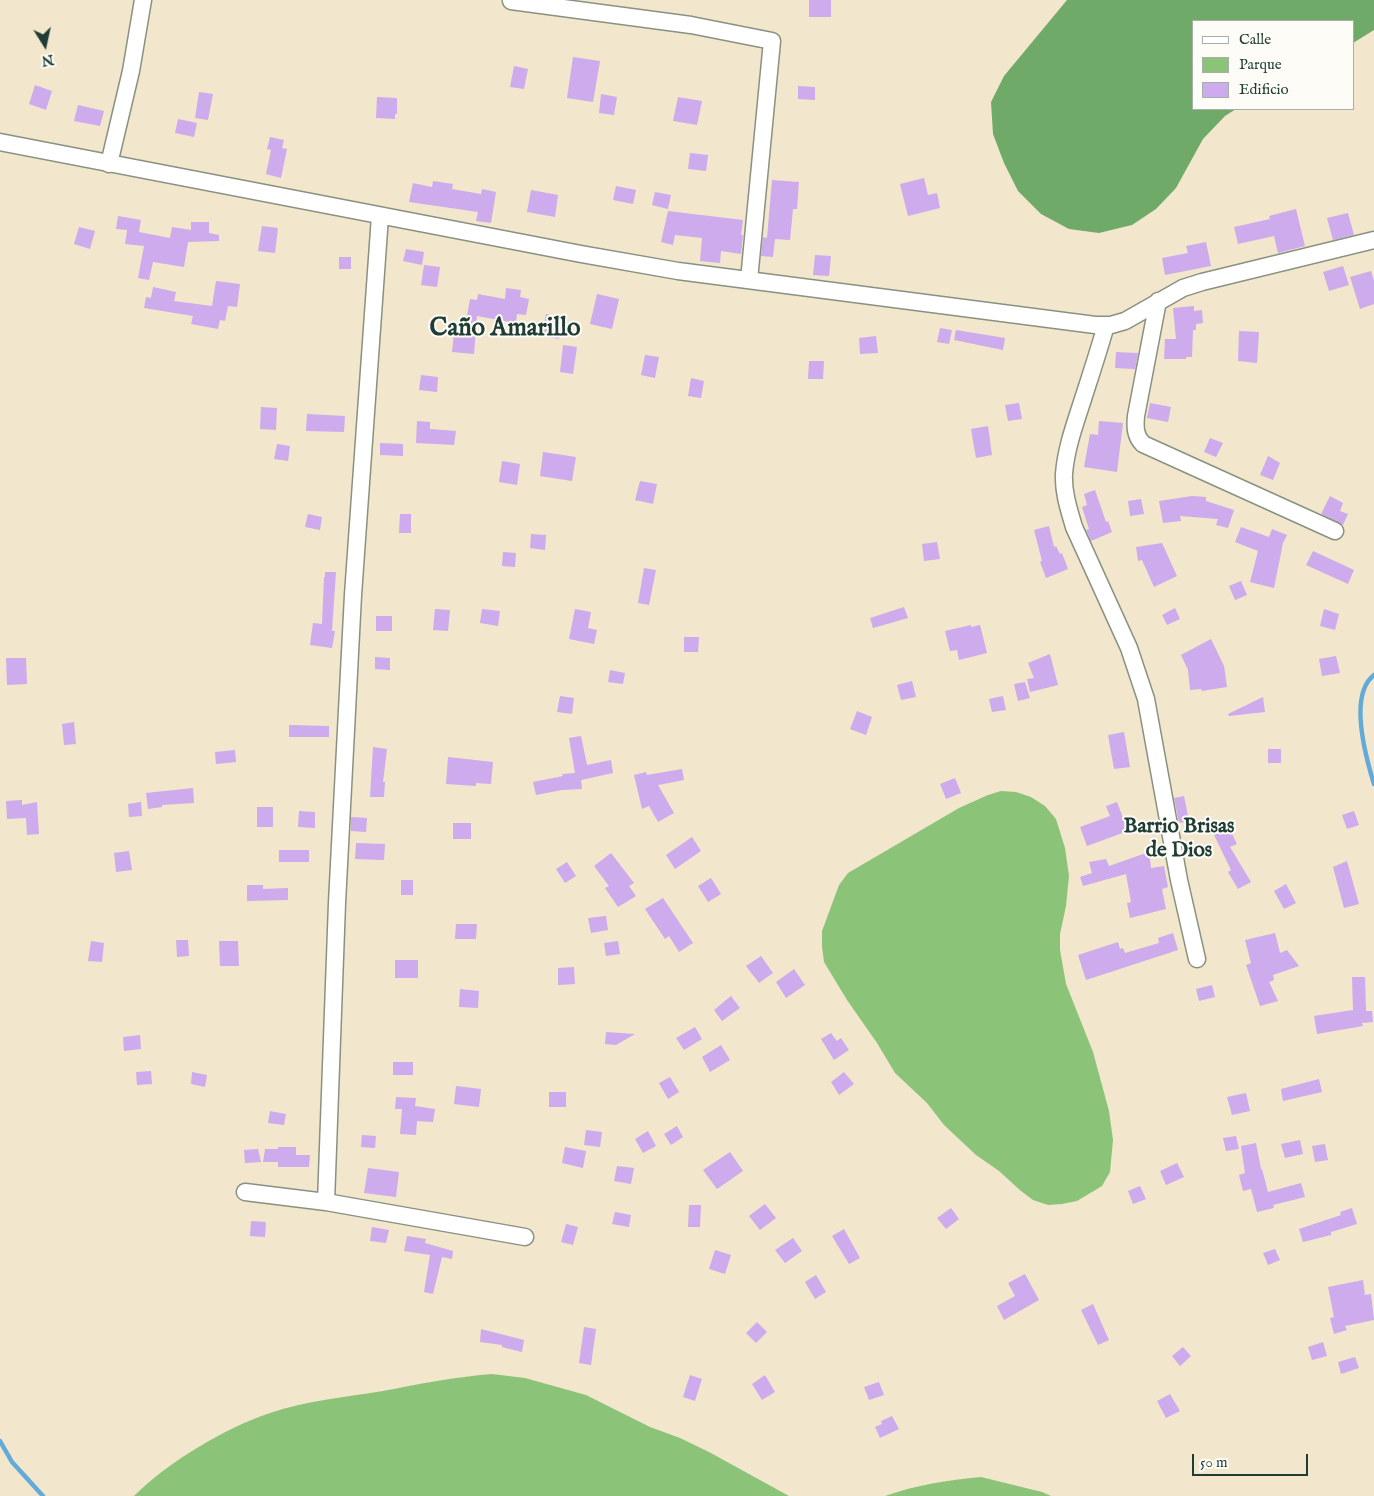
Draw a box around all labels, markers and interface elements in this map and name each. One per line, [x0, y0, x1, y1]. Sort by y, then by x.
north arrow [20, 20, 70, 70]
legend [1192, 20, 1354, 110]
text: Calle [1239, 30, 1271, 49]
text: N [40, 50, 55, 70]
text: Parque [1239, 55, 1282, 74]
text: Edificio [1239, 80, 1289, 99]
district label: Caño Amarillo [430, 315, 580, 345]
district label: Barrio Brisas de Dios [1124, 815, 1234, 865]
scale bar [1194, 1444, 1310, 1476]
text: 50 m [1200, 1453, 1228, 1472]

